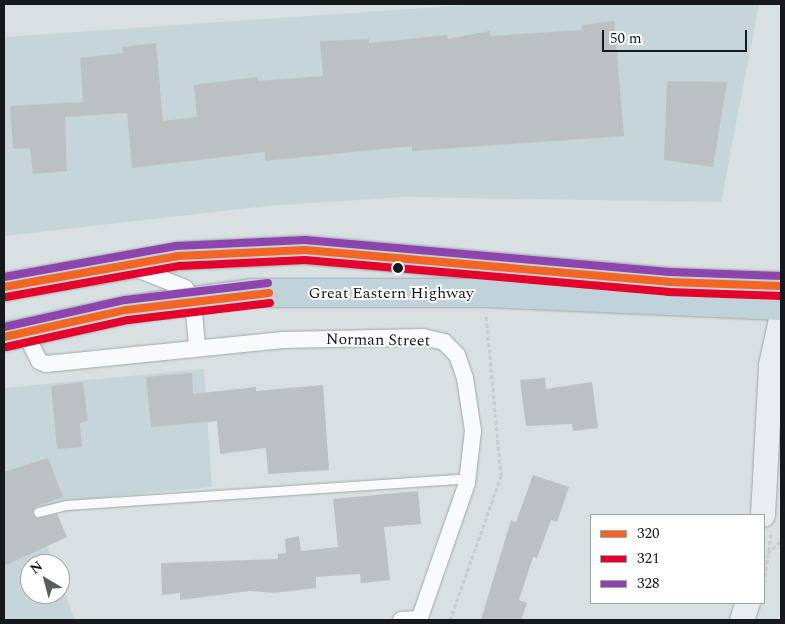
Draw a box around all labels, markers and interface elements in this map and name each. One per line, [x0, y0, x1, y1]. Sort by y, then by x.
scale bar [605, 20, 750, 52]
text: 50 m [610, 27, 642, 50]
unlabelled marker [393, 263, 403, 273]
street label: Great Eastern Highway [308, 283, 474, 303]
street label: Norman Street [326, 329, 430, 351]
legend [590, 514, 765, 604]
text: 320 [637, 522, 660, 545]
text: 321 [637, 547, 660, 570]
north arrow [20, 554, 70, 604]
text: N [25, 556, 47, 579]
text: 328 [637, 572, 660, 595]

